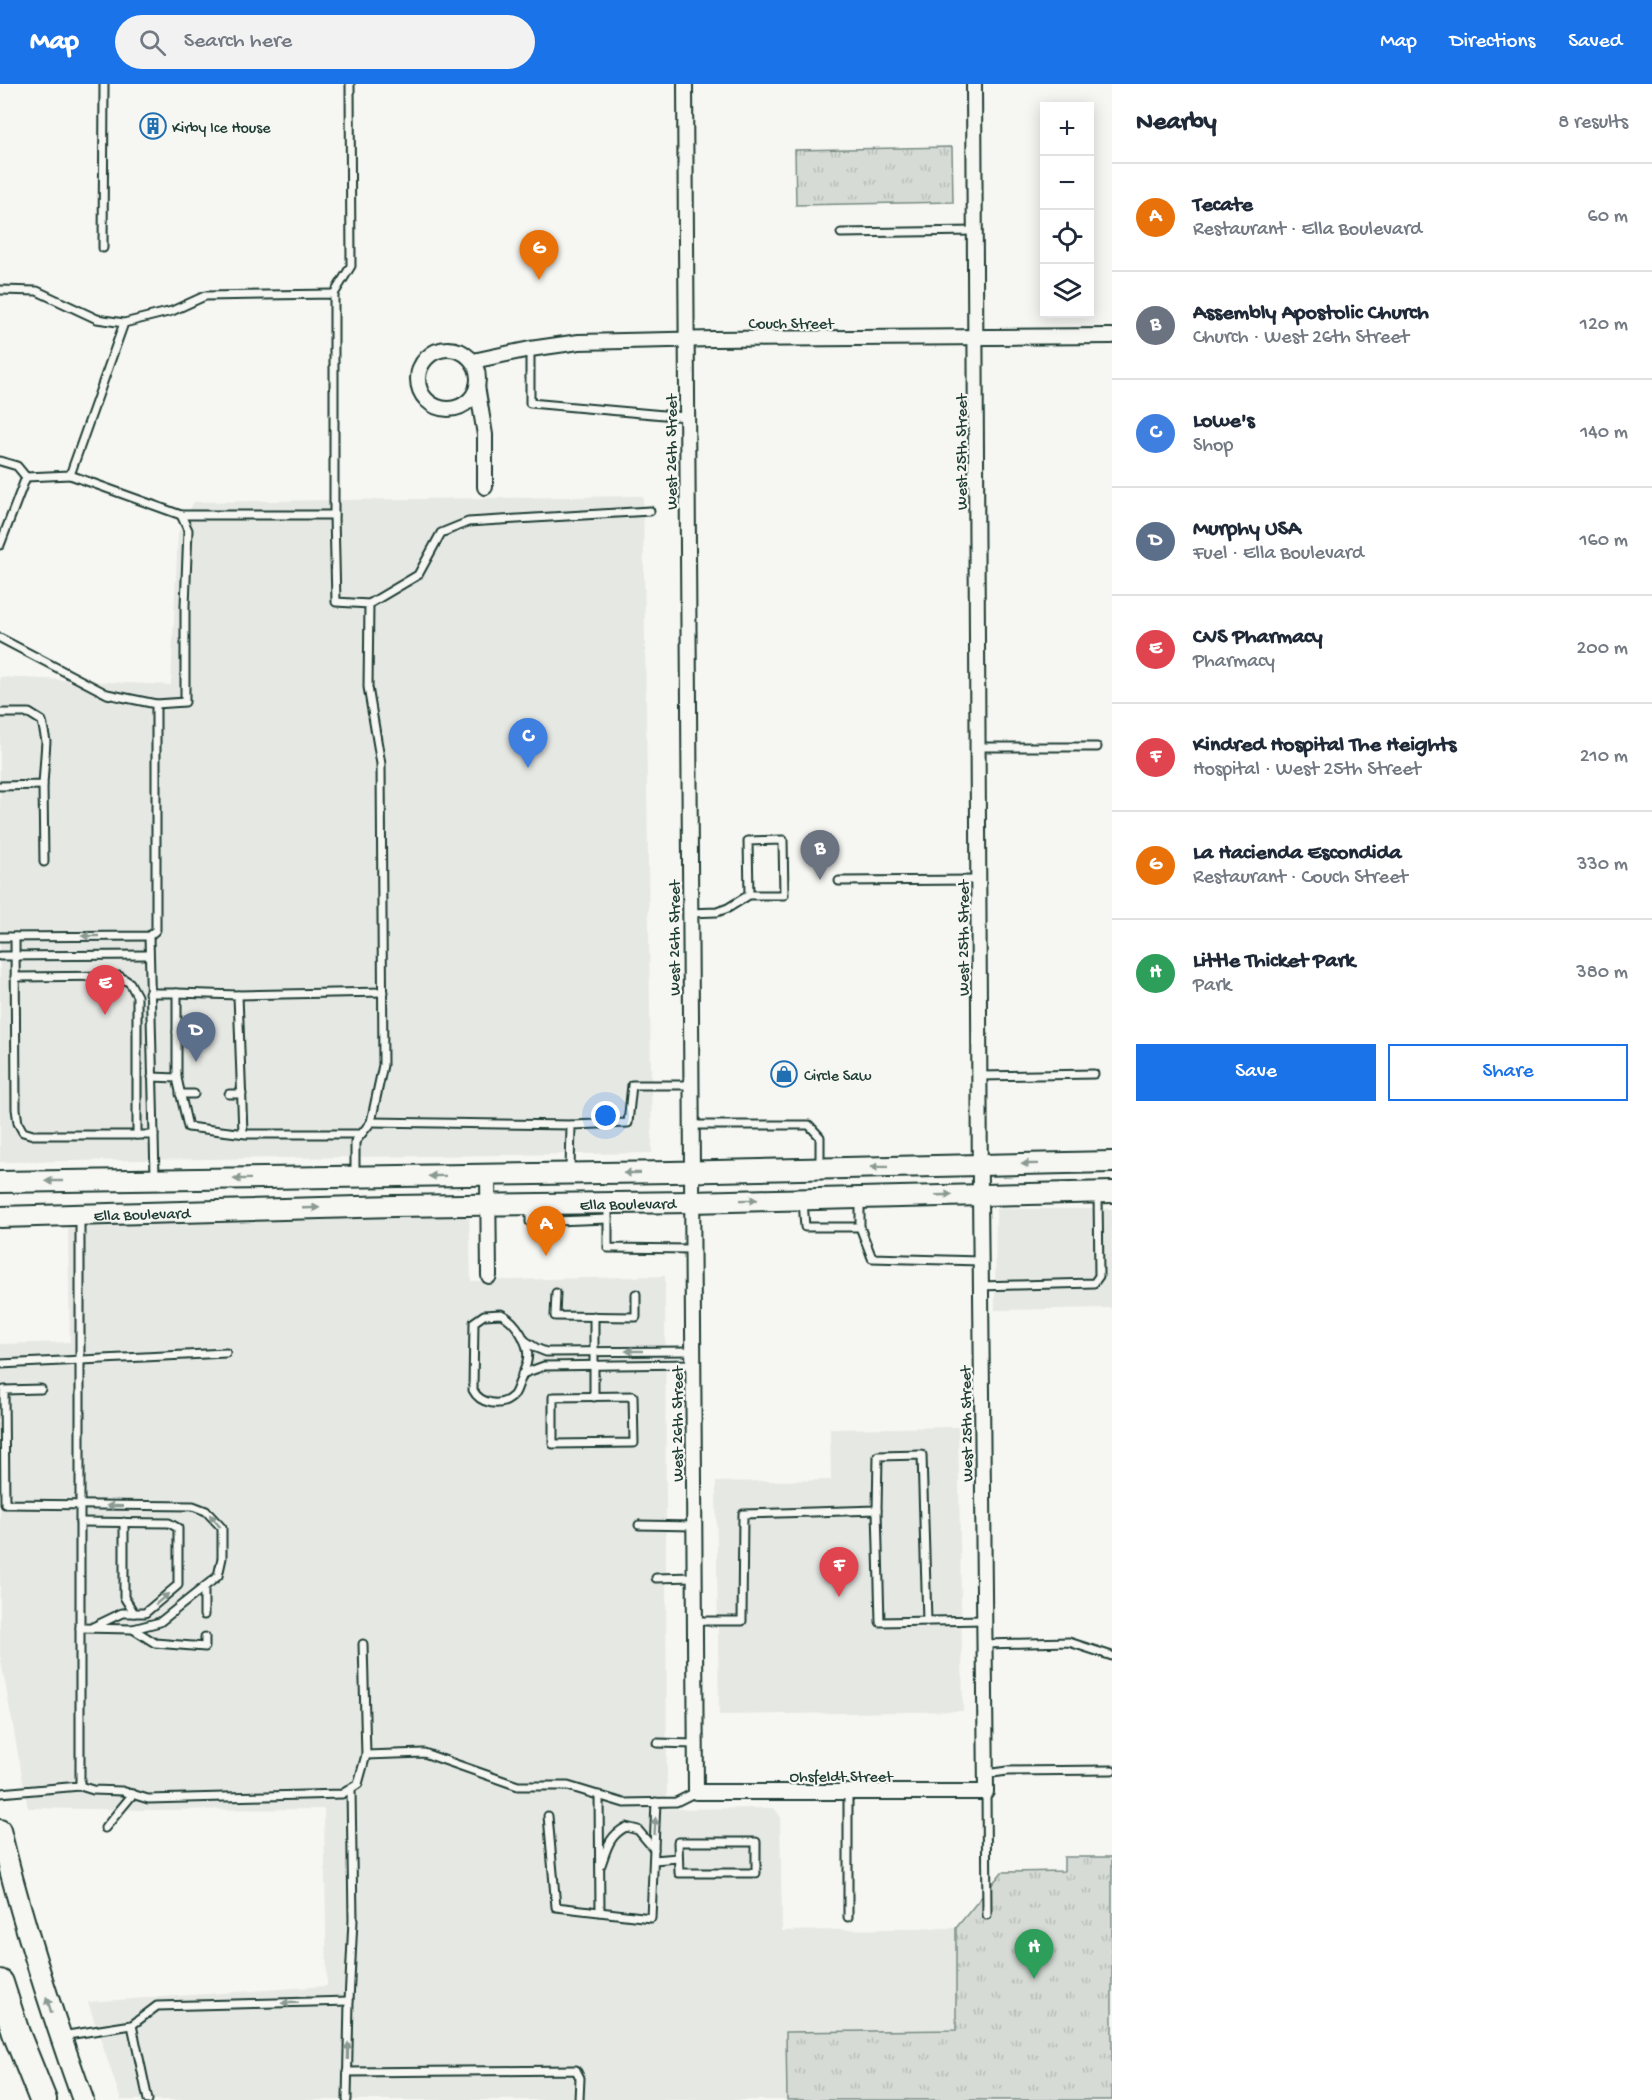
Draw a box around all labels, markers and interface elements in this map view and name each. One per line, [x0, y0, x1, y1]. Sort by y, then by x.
search box [115, 15, 535, 69]
text: Map [30, 26, 79, 59]
icon: search [136, 26, 169, 59]
text: Search here [184, 29, 292, 55]
text: Map [1380, 30, 1417, 55]
text: Directions [1450, 30, 1535, 55]
text: Saved [1568, 30, 1622, 55]
map controls [1040, 102, 1094, 318]
button: + [1040, 102, 1094, 156]
text: Nearby [1136, 108, 1217, 139]
building icon: Kirby Ice House [138, 111, 168, 141]
text: 8 results [1558, 112, 1628, 135]
place label: Kirby Ice House [172, 120, 271, 139]
button: − [1040, 156, 1094, 210]
text: Tecate [1193, 193, 1253, 219]
text: A [1150, 206, 1161, 229]
text: 60 m [1588, 206, 1628, 229]
button: locate [1040, 210, 1094, 264]
text: Restaurant · Ella Boulevard [1193, 219, 1422, 242]
pin: G [520, 230, 558, 280]
button: layers [1040, 264, 1094, 318]
text: Assembly Apostolic Church [1193, 301, 1429, 327]
text: B [1150, 314, 1161, 337]
text: 120 m [1580, 314, 1628, 337]
street label: Couch Street [749, 316, 835, 335]
text: Church · West 26th Street [1193, 327, 1409, 350]
street label: West 26th Street [664, 393, 683, 510]
street label: West 25th Street [954, 393, 973, 510]
text: Lowe's [1193, 409, 1255, 435]
text: C [1150, 422, 1161, 445]
text: 140 m [1580, 422, 1628, 445]
text: Shop [1193, 435, 1233, 458]
text: Murphy USA [1193, 517, 1301, 543]
text: D [1149, 530, 1162, 553]
text: 160 m [1579, 530, 1628, 553]
text: Fuel · Ella Boulevard [1193, 543, 1364, 566]
text: CVS Pharmacy [1193, 625, 1323, 651]
text: E [1149, 638, 1162, 661]
text: 200 m [1577, 638, 1628, 661]
text: Pharmacy [1193, 651, 1275, 674]
pin: C [508, 718, 548, 768]
text: Kindred Hospital The Heights [1193, 733, 1456, 759]
text: F [1150, 746, 1161, 769]
text: 210 m [1580, 746, 1628, 769]
text: Hospital · West 25th Street [1193, 759, 1421, 782]
pin: B [800, 830, 840, 880]
text: La Hacienda Escondida [1193, 841, 1402, 867]
text: G [1149, 854, 1162, 877]
text: 330 m [1577, 854, 1628, 877]
text: Restaurant · Couch Street [1193, 867, 1408, 890]
street label: West 26th Street [667, 879, 686, 996]
street label: West 25th Street [956, 879, 975, 996]
one-way arrow [81, 932, 100, 941]
text: Little Thicket Park [1193, 949, 1355, 975]
text: H [1150, 962, 1161, 985]
text: 380 m [1576, 962, 1628, 985]
pin: E [86, 966, 124, 1015]
text: Park [1193, 975, 1231, 998]
pin: D [176, 1012, 216, 1062]
button: Save [1136, 1044, 1376, 1101]
button: Share [1388, 1044, 1628, 1101]
shop icon: Circle Saw [769, 1059, 799, 1089]
place label: Circle Saw [804, 1068, 872, 1087]
your location [591, 1101, 620, 1130]
one-way arrow [1020, 1159, 1039, 1169]
one-way arrow [870, 1163, 889, 1172]
one-way arrow [623, 1168, 642, 1177]
one-way arrow [428, 1171, 447, 1181]
one-way arrow [233, 1174, 252, 1184]
one-way arrow [45, 1176, 64, 1186]
one-way arrow [935, 1190, 954, 1200]
street label: Ella Boulevard [579, 1196, 678, 1216]
one-way arrow [740, 1196, 759, 1205]
one-way arrow [302, 1203, 321, 1213]
street label: Ella Boulevard [94, 1206, 192, 1227]
pin: A [526, 1206, 566, 1256]
one-way arrow [624, 1347, 643, 1356]
street label: West 25th Street [958, 1364, 979, 1482]
street label: West 26th Street [670, 1365, 689, 1482]
one-way arrow [105, 1501, 124, 1510]
one-way arrow [209, 1514, 222, 1529]
pin: F [820, 1548, 858, 1597]
one-way arrow [154, 1592, 170, 1605]
street label: Ohsfeldt Street [789, 1769, 894, 1788]
one-way arrow [651, 1816, 660, 1835]
pin: H [1014, 1930, 1054, 1979]
one-way arrow [44, 1996, 53, 2014]
one-way arrow [281, 1998, 300, 2007]
one-way arrow [343, 2041, 353, 2060]

